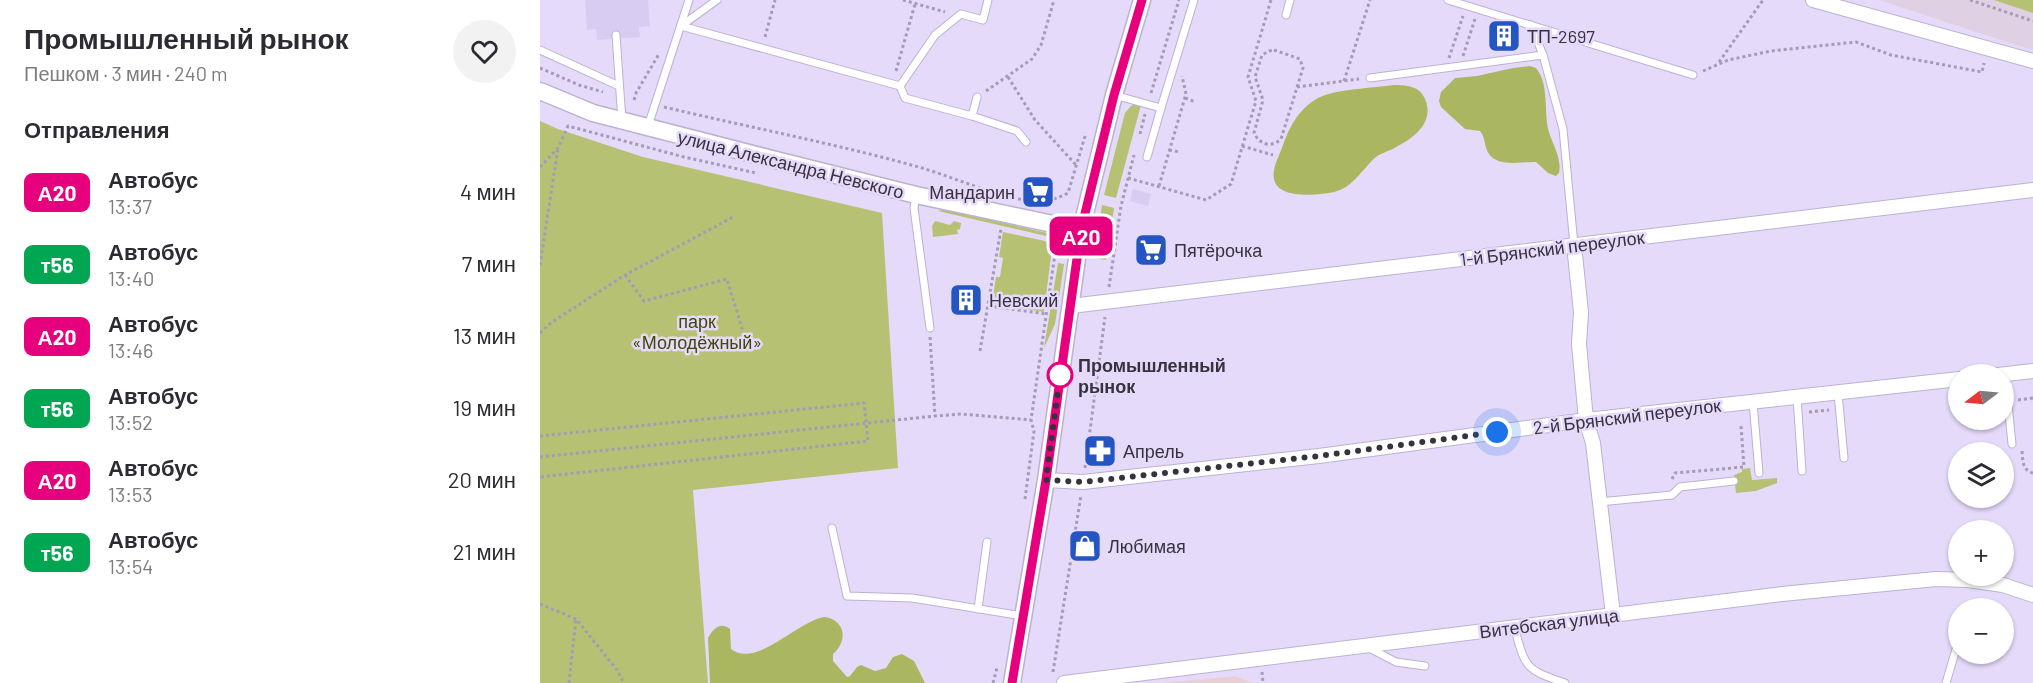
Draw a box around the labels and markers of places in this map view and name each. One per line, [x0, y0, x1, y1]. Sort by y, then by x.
building icon: ТП-2697 [1486, 18, 1522, 54]
place label: ТП-2697 [1527, 25, 1595, 47]
supermarket icon: Мандарин [1020, 174, 1056, 210]
place label: Мандарин [929, 181, 1015, 203]
supermarket icon: Пятёрочка [1133, 232, 1169, 268]
place label: Пятёрочка [1174, 239, 1263, 261]
building icon: Невский [948, 282, 984, 318]
place label: Невский [989, 289, 1058, 311]
place label: Промышленный рынок [1078, 354, 1226, 397]
marker: Промышленный рынок [1047, 362, 1073, 388]
pharmacy icon: Апрель [1082, 433, 1118, 469]
place label: Апрель [1123, 440, 1184, 462]
shop icon: Любимая [1067, 528, 1103, 564]
place label: Любимая [1108, 535, 1186, 557]

